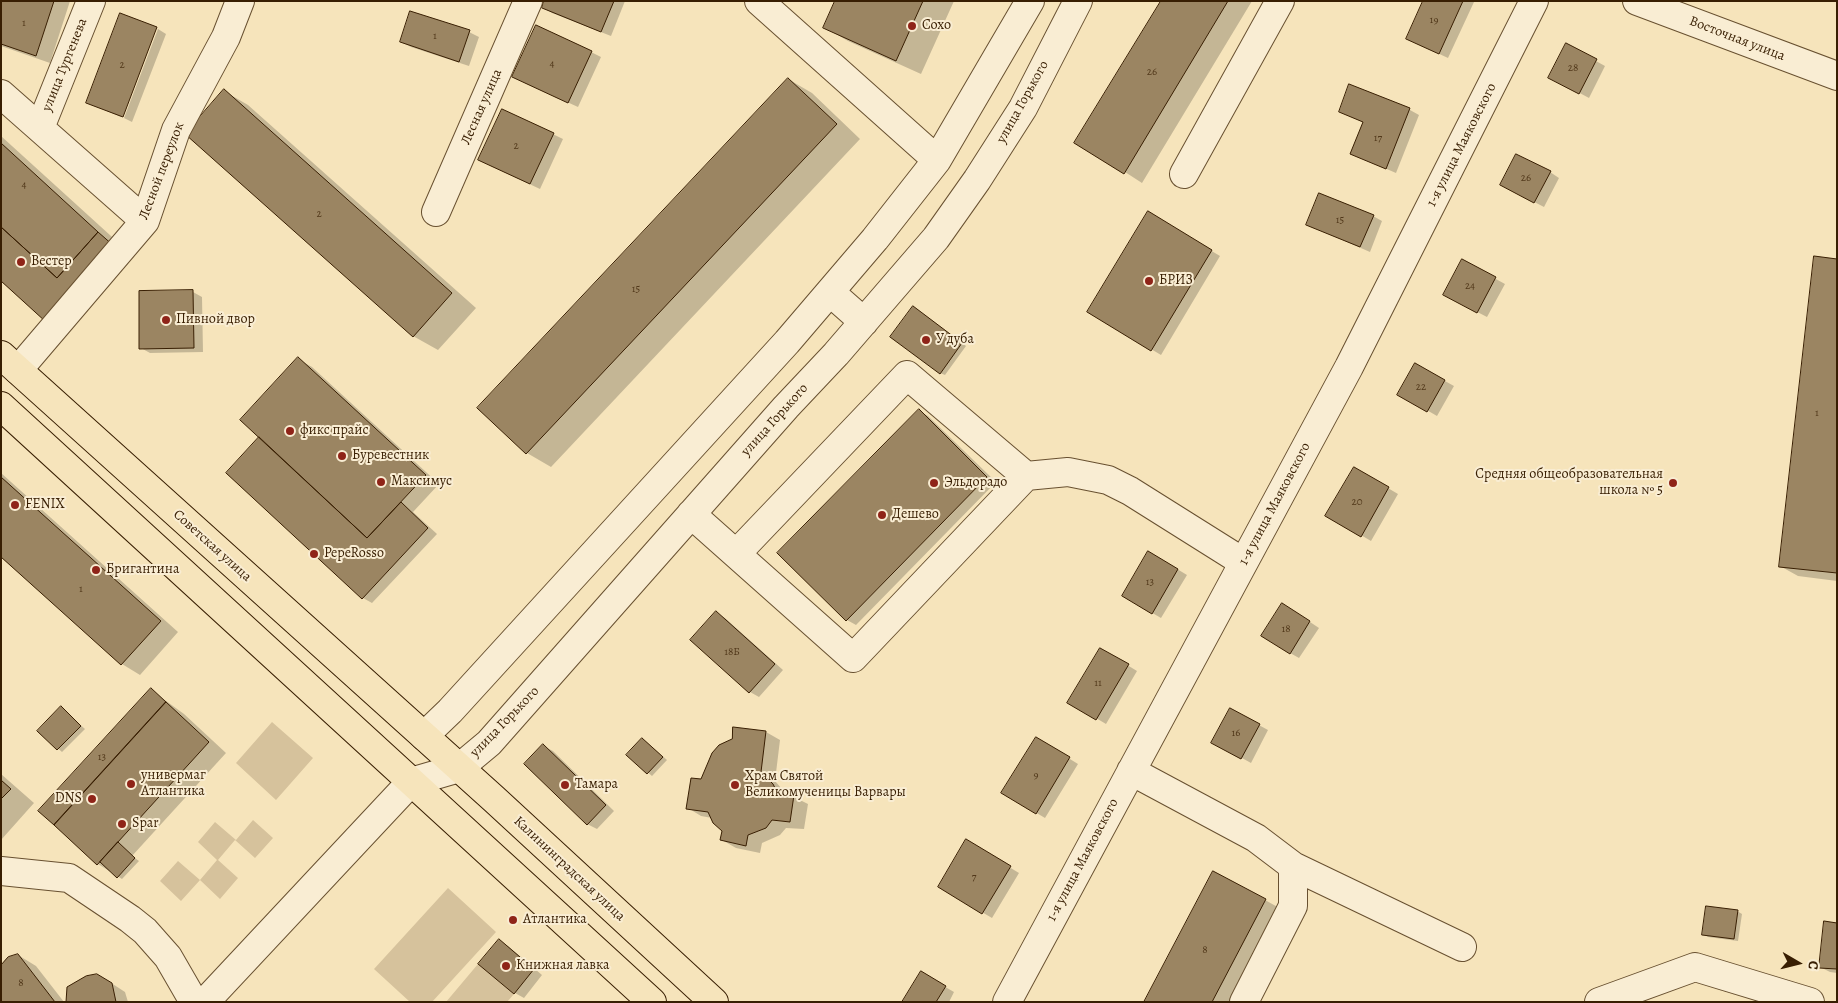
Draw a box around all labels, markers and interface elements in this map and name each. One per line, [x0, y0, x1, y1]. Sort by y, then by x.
house number: 19 [1430, 13, 1438, 27]
street label: Восточная улица [1687, 13, 1787, 65]
house number: 1 [22, 16, 26, 30]
street label: улица Тургенева [39, 16, 91, 114]
place label: Сохо [922, 18, 951, 34]
marker: Сохо [906, 20, 918, 32]
house number: 1 [433, 29, 437, 43]
house number: 4 [550, 57, 554, 71]
house number: 2 [119, 58, 125, 72]
street label: улица Горького [993, 58, 1053, 146]
house number: 28 [1568, 61, 1578, 75]
house number: 26 [1147, 65, 1157, 79]
street label: Лесная улица [458, 67, 506, 147]
street label: 1-я улица Маяковского [1424, 80, 1500, 210]
street label: Лесной переулок [136, 120, 188, 222]
house number: 17 [1374, 131, 1382, 145]
house number: 2 [513, 139, 519, 153]
house number: 26 [1521, 171, 1531, 185]
house number: 4 [22, 178, 26, 192]
house number: 2 [316, 207, 322, 221]
house number: 15 [1336, 213, 1344, 227]
place label: Вестер [31, 254, 72, 270]
marker: Вестер [15, 256, 27, 268]
place label: БРИЗ [1159, 273, 1193, 289]
marker: БРИЗ [1143, 275, 1155, 287]
house number: 24 [1465, 279, 1475, 293]
house number: 15 [632, 282, 640, 296]
place label: Пивной двор [176, 312, 255, 328]
marker: Пивной двор [160, 314, 172, 326]
place label: У дуба [936, 332, 974, 348]
marker: У дуба [920, 334, 932, 346]
street label: улица Горького [738, 380, 812, 460]
house number: 22 [1416, 380, 1426, 394]
house number: 1 [1815, 406, 1819, 420]
place label: фикс прайс [300, 423, 369, 439]
marker: фикс прайс [284, 425, 296, 437]
street label: 1-я улица Маяковского [1236, 440, 1314, 568]
place label: Буревестник [352, 448, 429, 464]
marker: Буревестник [336, 450, 348, 462]
place label: Средняя общеобразовательная школа № 5 [1475, 467, 1663, 500]
place label: Максимус [391, 474, 452, 490]
place label: Эльдорадо [944, 475, 1007, 491]
marker: Максимус [375, 476, 387, 488]
marker: Эльдорадо [928, 477, 940, 489]
marker: Средняя общеобразовательная школа № 5 [1667, 477, 1679, 489]
house number: 20 [1351, 495, 1363, 509]
place label: FENIX [25, 497, 65, 513]
marker: FENIX [9, 499, 21, 511]
street label: Советская улица [169, 506, 255, 586]
place label: Дешево [892, 507, 939, 523]
marker: Дешево [876, 509, 888, 521]
place label: PepeRosso [324, 546, 384, 562]
marker: PepeRosso [308, 548, 320, 560]
place label: Бригантина [106, 562, 179, 578]
marker: Бригантина [90, 564, 102, 576]
house number: 13 [1146, 575, 1154, 589]
house number: 1 [79, 582, 83, 596]
house number: 18 [1281, 622, 1291, 636]
house number: 18Б [724, 645, 740, 659]
house number: 11 [1094, 676, 1102, 690]
street label: улица Горького [467, 683, 543, 761]
house number: 16 [1232, 726, 1240, 740]
house number: 13 [98, 750, 106, 764]
place label: универмаг Атлантика [141, 768, 206, 800]
house number: 9 [1033, 768, 1039, 782]
place label: Храм Святой Великомученицы Варвары [745, 769, 906, 802]
place label: Тамара [575, 777, 618, 793]
marker: универмаг Атлантика [125, 778, 137, 790]
marker: Тамара [559, 779, 571, 791]
marker: Храм Святой Великомученицы Варвары [729, 779, 741, 791]
place label: DNS [55, 791, 82, 807]
marker: DNS [86, 793, 98, 805]
street label: 1-я улица Маяковского [1044, 796, 1122, 924]
street label: Калининградская улица [510, 813, 628, 925]
place label: Spar [132, 816, 159, 832]
marker: Spar [116, 818, 128, 830]
house number: 7 [972, 870, 976, 884]
place label: Атлантика [523, 912, 587, 928]
marker: Атлантика [507, 914, 519, 926]
north arrow [1773, 938, 1823, 988]
house number: 8 [1202, 943, 1208, 957]
place label: Книжная лавка [516, 958, 609, 974]
marker: Книжная лавка [500, 960, 512, 972]
text: С [1803, 960, 1823, 971]
house number: 8 [18, 976, 24, 990]

